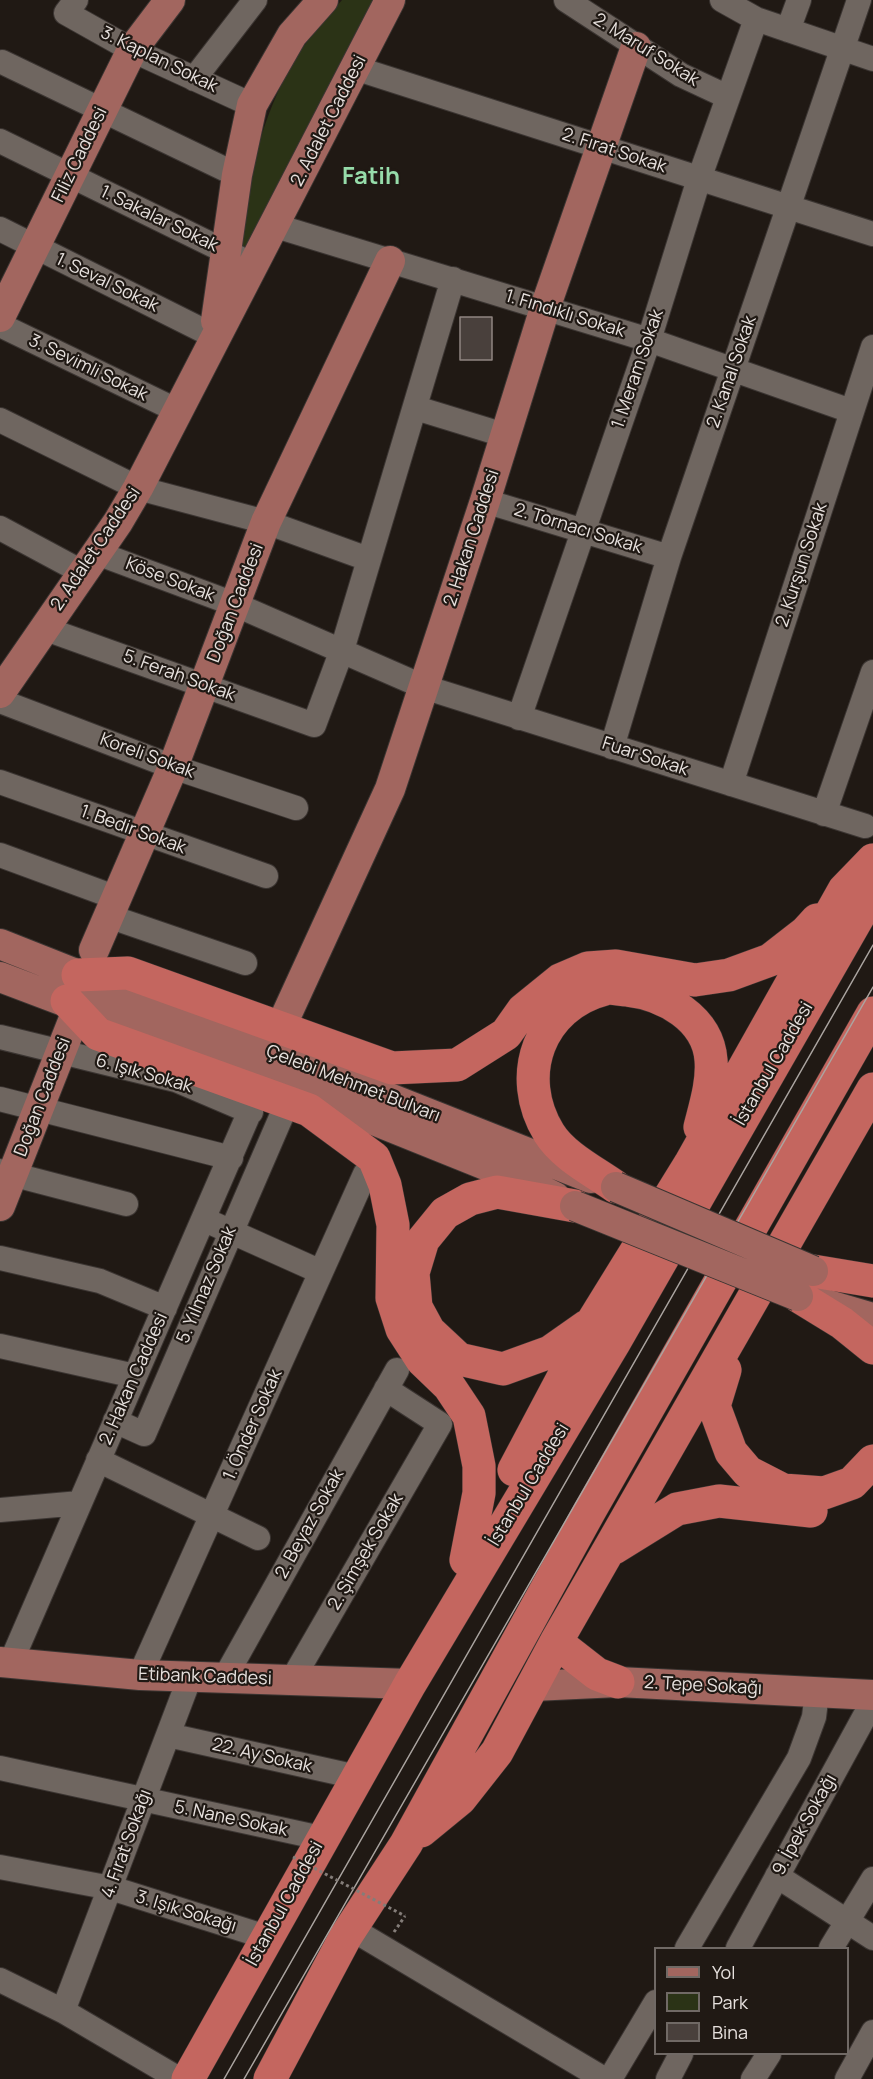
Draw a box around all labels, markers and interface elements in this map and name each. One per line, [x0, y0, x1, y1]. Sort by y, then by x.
street label: 2. Maruf Sokak [589, 9, 703, 91]
street label: 3. Kaplan Sokak [97, 22, 221, 98]
street label: 2. Adalet Caddesi [287, 52, 371, 190]
street label: Filiz Caddesi [48, 104, 112, 206]
street label: 2. Fırat Sokak [559, 124, 669, 178]
district label: Fatih [342, 163, 400, 191]
street label: 1. Sakalar Sokak [97, 181, 221, 257]
street label: 1. Seval Sokak [52, 249, 162, 317]
street label: 1. Fındıklı Sokak [503, 286, 627, 342]
street label: 1. Meram Sokak [607, 307, 669, 431]
street label: 2. Kanal Sokak [703, 313, 761, 431]
street label: 3. Sevimli Sokak [25, 330, 151, 406]
street label: 2. Hakan Caddesi [440, 467, 504, 609]
street label: 2. Adalet Caddesi [47, 483, 145, 615]
street label: 2. Tornacı Sokak [511, 499, 645, 559]
street label: 2. Kurşun Sokak [772, 500, 832, 630]
street label: Doğan Caddesi [203, 540, 269, 666]
street label: Köse Sokak [122, 553, 218, 607]
street label: 5. Ferah Sokak [120, 646, 238, 706]
street label: Koreli Sokak [97, 729, 197, 783]
street label: Fuar Sokak [599, 733, 691, 781]
street label: 1. Bedir Sokak [77, 801, 189, 859]
street label: İstanbul Caddesi [730, 998, 818, 1130]
street label: Doğan Caddesi [10, 1034, 76, 1160]
street label: Çelebi Mehmet Bulvarı [263, 1041, 443, 1127]
street label: 6. Işık Sokak [93, 1050, 195, 1098]
street label: 5. Yılmaz Sokak [173, 1223, 241, 1347]
street label: 2. Hakan Caddesi [95, 1310, 173, 1448]
street label: 1. Önder Sokak [219, 1366, 287, 1484]
street label: İstanbul Caddesi [484, 1420, 574, 1550]
street label: 2. Beyaz Sokak [271, 1466, 349, 1582]
street label: 2. Şimşek Sokak [324, 1490, 408, 1614]
street label: Etibank Caddesi [138, 1664, 272, 1690]
street label: 2. Tepe Sokağı [643, 1672, 763, 1700]
street label: 22. Ay Sokak [210, 1734, 314, 1778]
street label: 9. İpek Sokağı [768, 1771, 842, 1879]
street label: 4. Fırat Sokağı [97, 1787, 157, 1901]
street label: 5. Nane Sokak [172, 1796, 290, 1842]
street label: İstanbul Caddesi [242, 1838, 328, 1970]
street label: 3. Işık Sokağı [133, 1886, 239, 1938]
legend [654, 1947, 849, 2055]
text: Yol [712, 1960, 735, 1984]
text: Park [712, 1990, 748, 2014]
text: Bina [712, 2020, 748, 2044]

